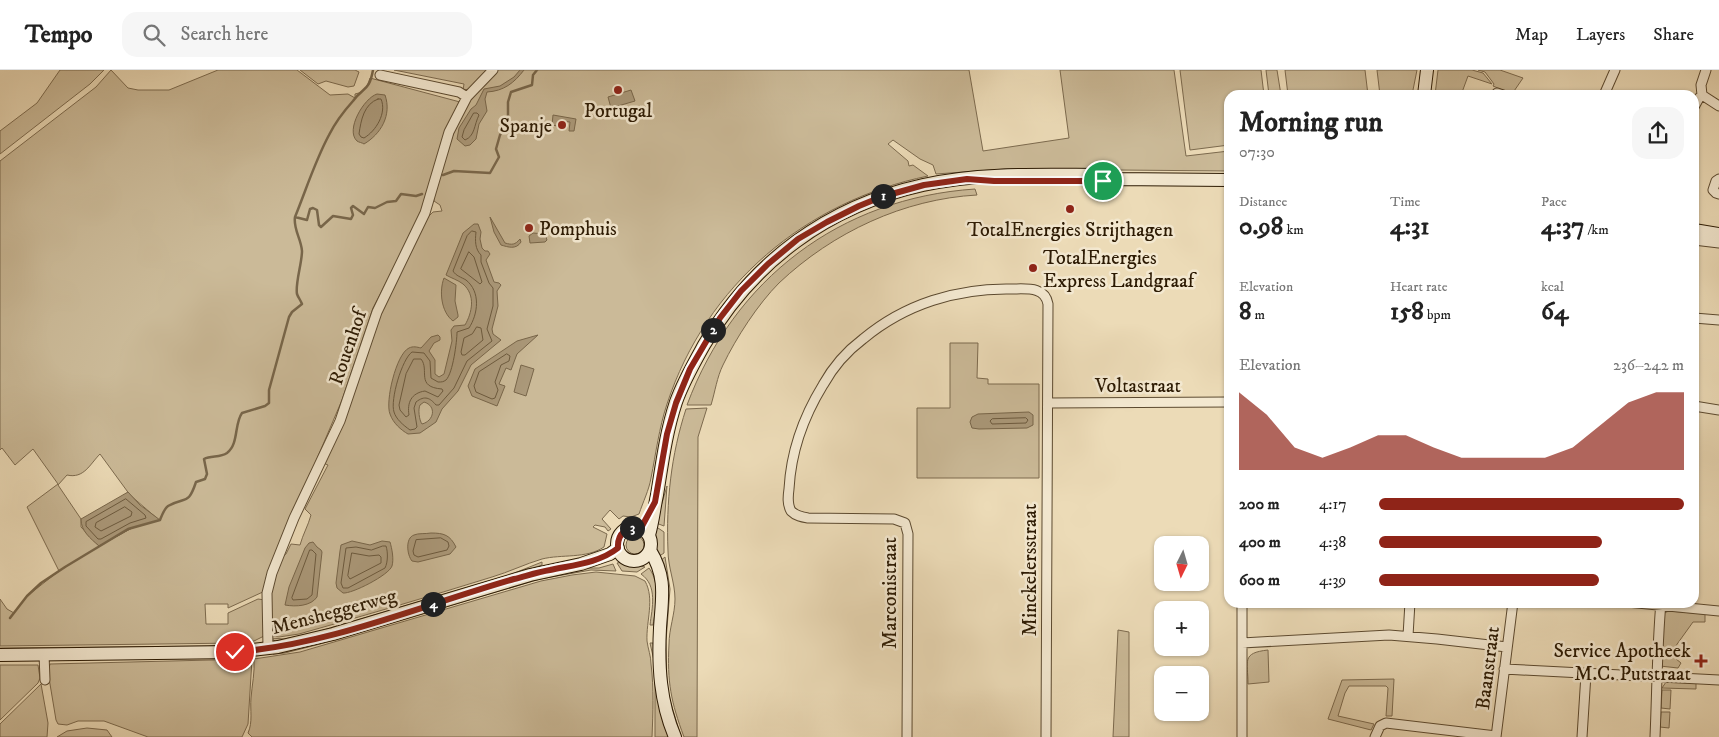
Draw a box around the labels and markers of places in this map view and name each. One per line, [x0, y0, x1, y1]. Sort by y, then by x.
marker: Portugal [612, 84, 624, 96]
place label: Portugal [584, 99, 652, 124]
place label: Spanje [499, 114, 552, 139]
marker: Spanje [556, 119, 568, 131]
pin [1082, 160, 1124, 202]
pin: 1 [870, 184, 896, 208]
marker: TotalEnergies Strijthagen [1064, 203, 1076, 215]
place label: Pomphuis [539, 217, 617, 242]
place label: TotalEnergies Strijthagen [967, 218, 1174, 243]
marker: Pomphuis [523, 222, 535, 234]
place label: TotalEnergies Express Landgraaf [1043, 246, 1198, 294]
marker: TotalEnergies Express Landgraaf [1027, 262, 1039, 274]
pin: 2 [700, 318, 726, 342]
pin: 3 [620, 516, 644, 540]
pin: 4 [420, 592, 446, 616]
pin [214, 631, 256, 673]
place label: Service Apotheek M.C. Putstraat [1554, 639, 1691, 687]
marker: Service Apotheek M.C. Putstraat [1695, 655, 1707, 667]

